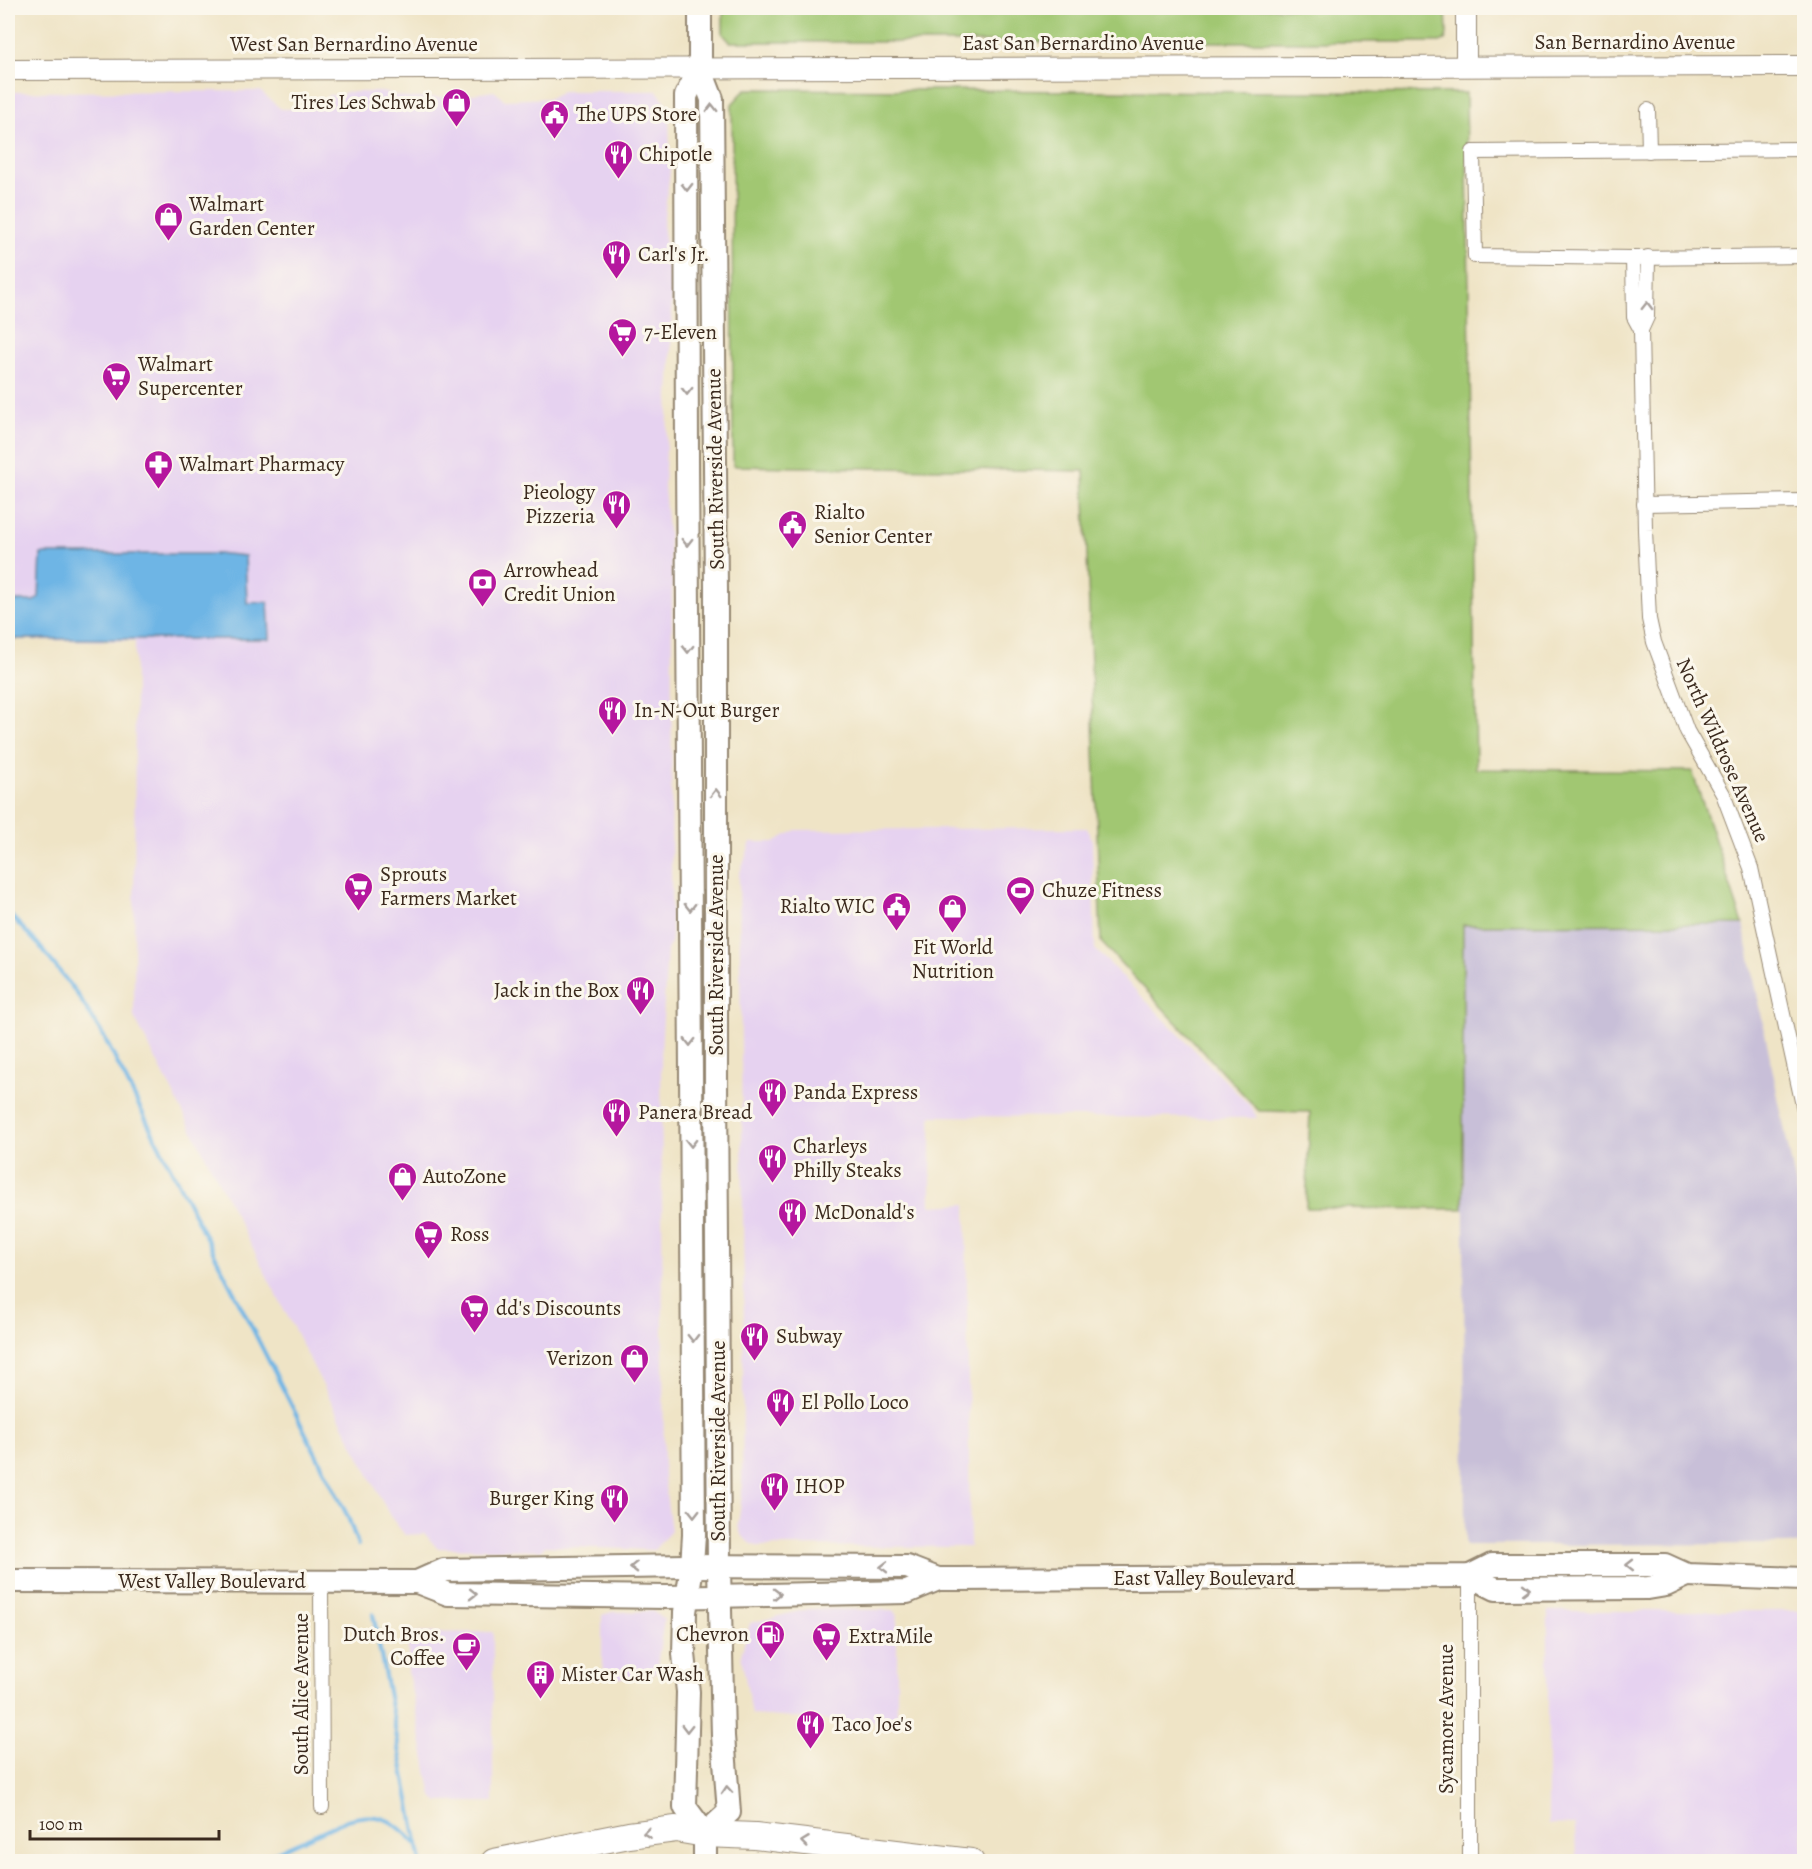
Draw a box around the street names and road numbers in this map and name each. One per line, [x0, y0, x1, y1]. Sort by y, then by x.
street label: San Bernardino Avenue [1535, 28, 1735, 56]
street label: East San Bernardino Avenue [962, 29, 1204, 57]
street label: West San Bernardino Avenue [229, 30, 478, 58]
street label: South Riverside Avenue [699, 368, 731, 570]
street label: North Wildrose Avenue [1670, 653, 1776, 847]
street label: South Riverside Avenue [702, 854, 730, 1056]
street label: South Riverside Avenue [704, 1340, 732, 1542]
street label: East Valley Boulevard [1113, 1564, 1296, 1592]
street label: West Valley Boulevard [117, 1567, 307, 1595]
street label: South Alice Avenue [287, 1613, 315, 1775]
street label: Sycamore Avenue [1432, 1644, 1460, 1794]

